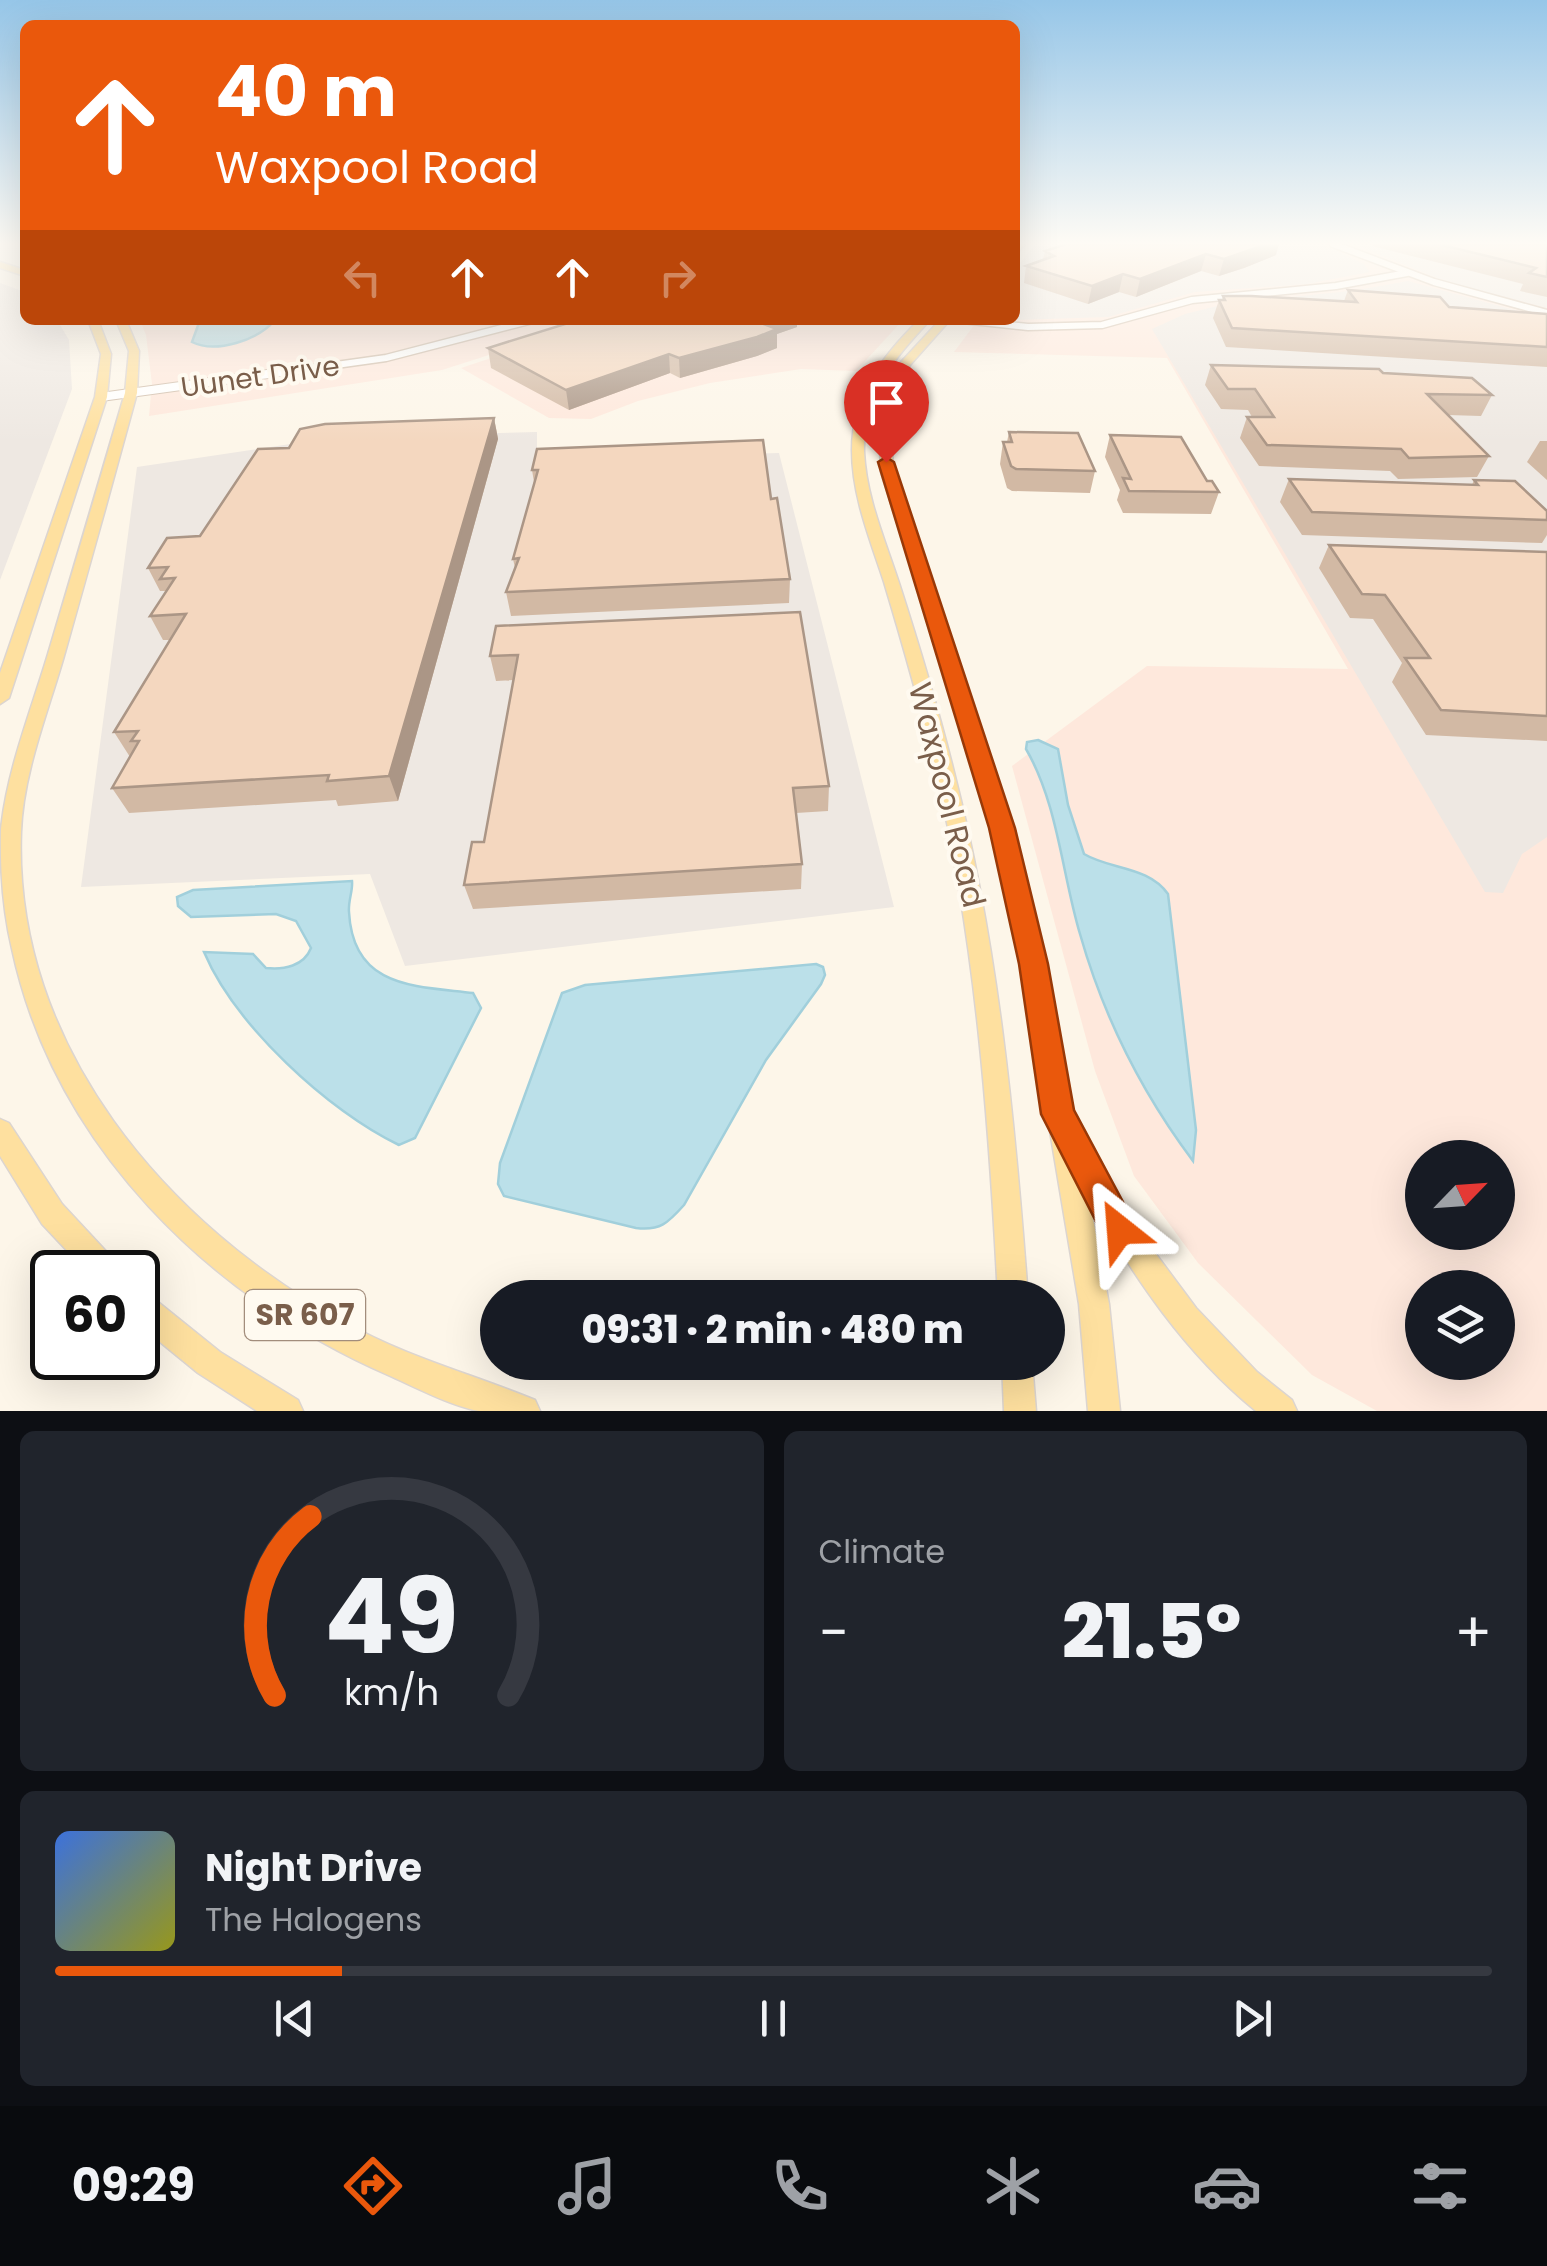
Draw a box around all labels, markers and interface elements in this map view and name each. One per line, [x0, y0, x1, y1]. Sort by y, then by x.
text: 40 m [215, 42, 397, 141]
icon: ahead [50, 60, 180, 190]
text: Waxpool Road [215, 136, 539, 199]
icon: left [335, 250, 390, 305]
icon: ahead [440, 250, 495, 305]
icon: ahead [545, 250, 600, 305]
icon: right [650, 250, 705, 305]
street label: Uunet Drive [178, 346, 342, 407]
pin [844, 360, 929, 463]
icon: arrive [859, 375, 914, 430]
street label: Waxpool Road [898, 678, 997, 912]
north arrow [1405, 1140, 1515, 1250]
map controls [1405, 1140, 1515, 1380]
position arrow [1068, 1178, 1172, 1282]
speed limit sign: 60 [30, 1250, 160, 1380]
button: layers [1405, 1270, 1515, 1380]
road number: SR 607 [245, 1290, 365, 1340]
text: 09:31 · 2 min · 480 m [581, 1303, 964, 1356]
text: Climate [819, 1529, 945, 1574]
text: 49 [325, 1544, 459, 1689]
text: 21.5° [1062, 1579, 1241, 1684]
text: − [819, 1594, 849, 1671]
text: + [1454, 1594, 1492, 1671]
text: km/h [344, 1667, 439, 1718]
text: Night Drive [205, 1841, 422, 1894]
text: The Halogens [205, 1897, 422, 1942]
icon: previous [267, 1991, 322, 2046]
icon: pause [746, 1991, 801, 2046]
icon: next [1225, 1991, 1280, 2046]
icon: directions [338, 2151, 408, 2221]
icon: music [552, 2151, 622, 2221]
icon: phone [765, 2151, 835, 2221]
icon: climate [978, 2151, 1048, 2221]
icon: car [1192, 2151, 1262, 2221]
icon: filters [1405, 2151, 1475, 2221]
text: 09:29 [72, 2154, 195, 2217]

